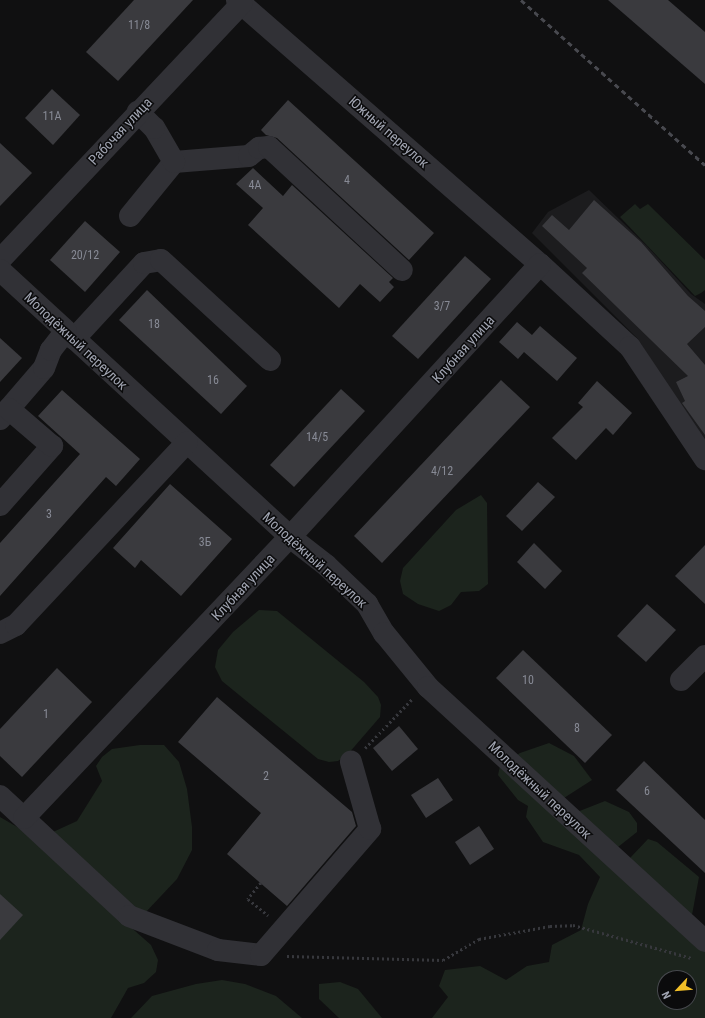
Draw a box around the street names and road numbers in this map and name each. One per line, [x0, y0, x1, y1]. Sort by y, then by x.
street label: Южный переулок [346, 93, 432, 171]
street label: Рабочая улица [85, 94, 155, 168]
street label: Молодёжный переулок [21, 289, 131, 393]
street label: Клубная улица [428, 312, 498, 386]
street label: Молодёжный переулок [259, 509, 371, 611]
street label: Клубная улица [208, 550, 278, 624]
street label: Молодёжный переулок [485, 738, 595, 842]

